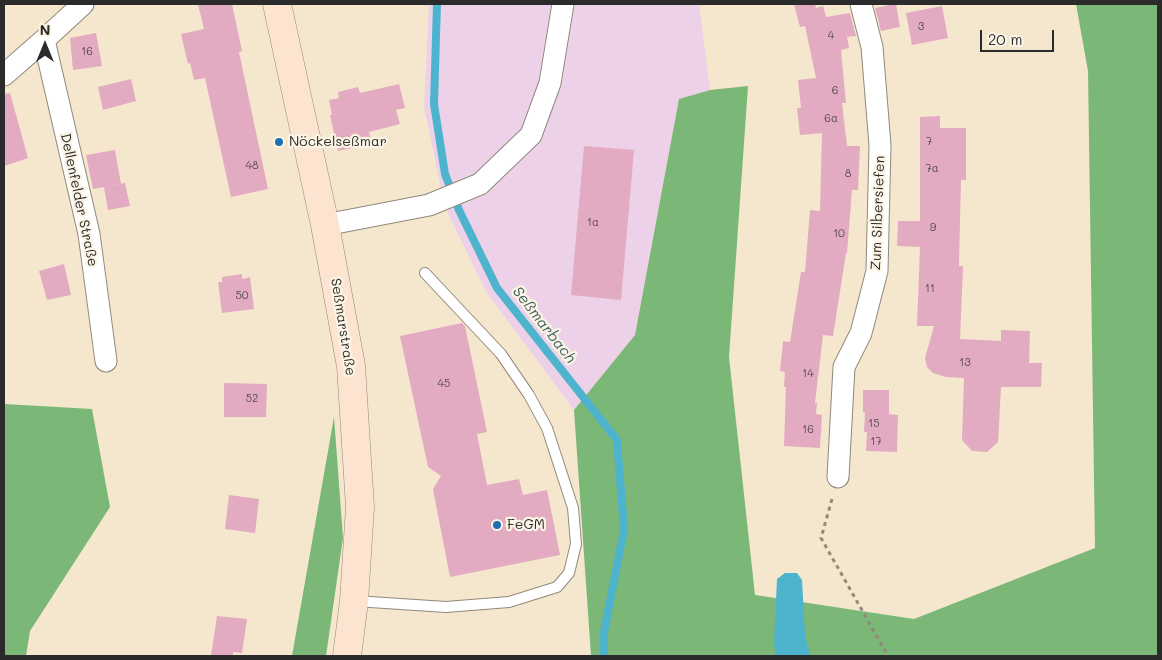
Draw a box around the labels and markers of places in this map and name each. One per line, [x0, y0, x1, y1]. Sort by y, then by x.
place label: Nöckelseßmar [289, 134, 387, 150]
marker: Nöckelseßmar [273, 136, 285, 148]
place label: FeGM [507, 517, 545, 533]
marker: FeGM [491, 519, 503, 531]

